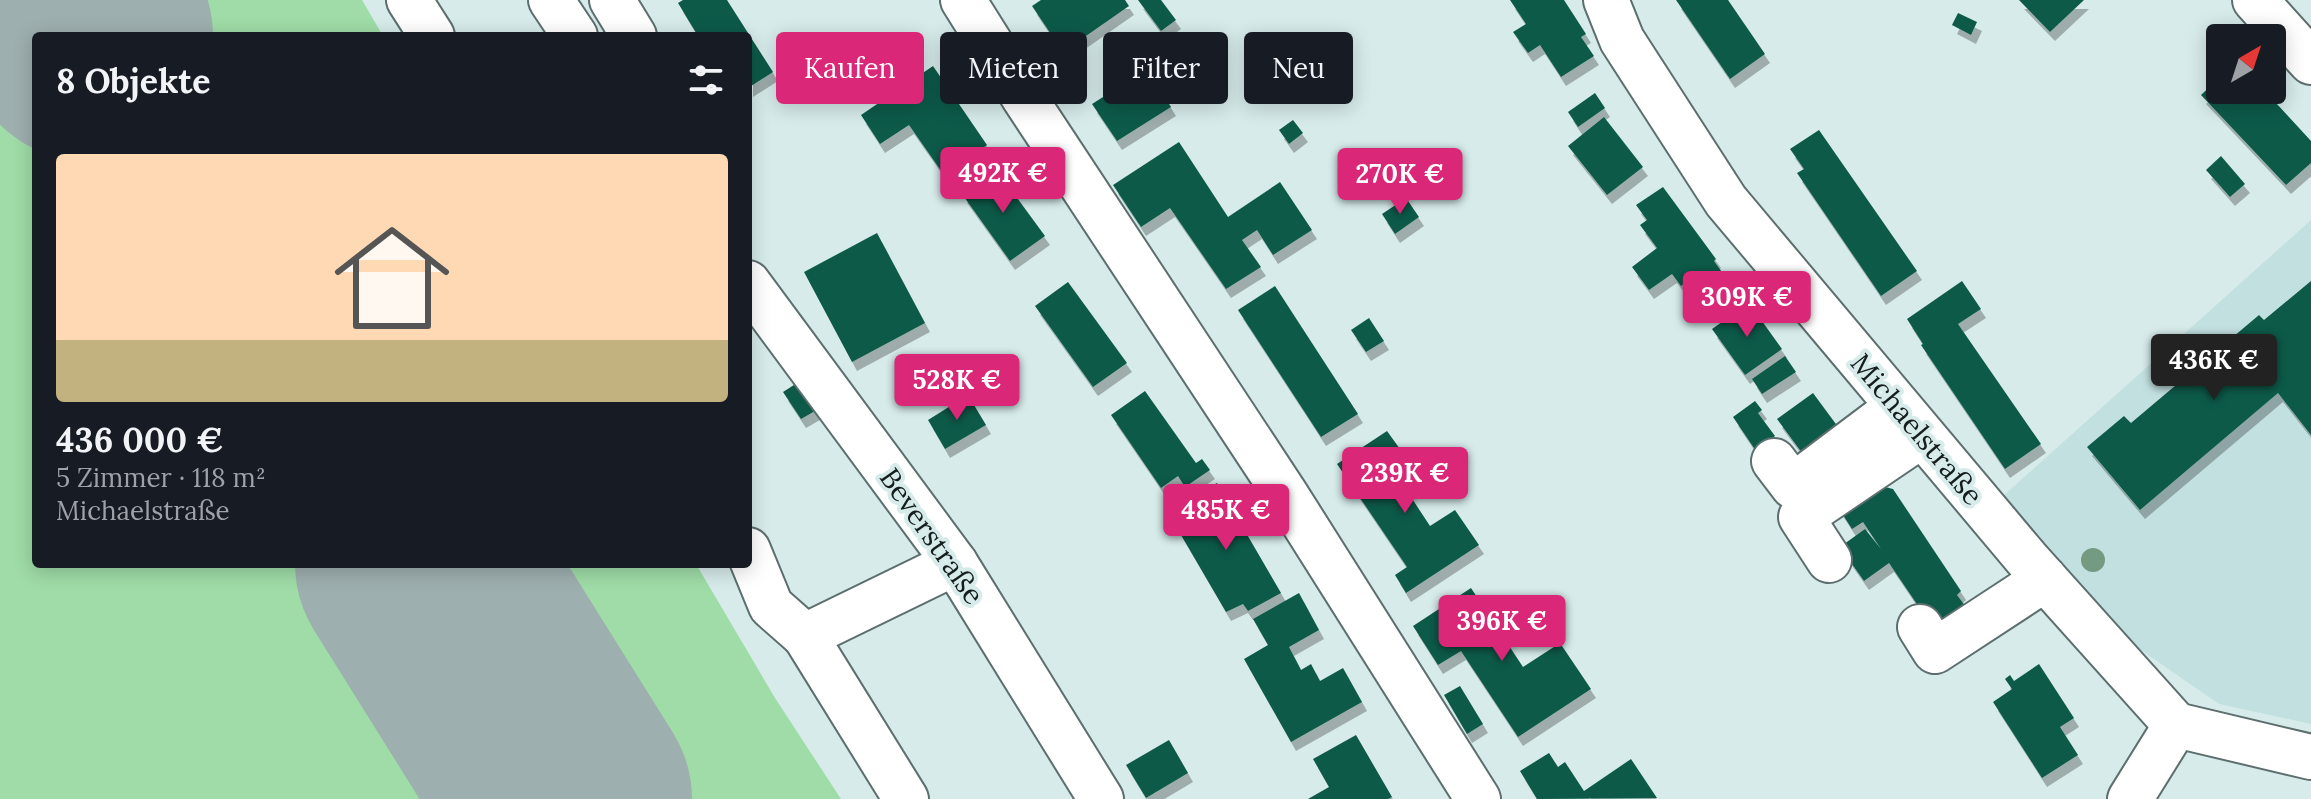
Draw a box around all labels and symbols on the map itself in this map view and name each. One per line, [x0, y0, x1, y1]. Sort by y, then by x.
north arrow [2206, 24, 2286, 104]
pin: 492K € [938, 147, 1068, 215]
pin: 270K € [1335, 148, 1465, 216]
pin: 309K € [1682, 271, 1812, 339]
pin: 436K € [2149, 334, 2279, 402]
street label: Michaelstraße [1843, 346, 1991, 512]
pin: 528K € [892, 354, 1022, 422]
pin: 239K € [1340, 447, 1470, 515]
street label: Beverstraße [872, 461, 992, 611]
pin: 485K € [1161, 484, 1291, 552]
pin: 396K € [1437, 595, 1567, 663]

